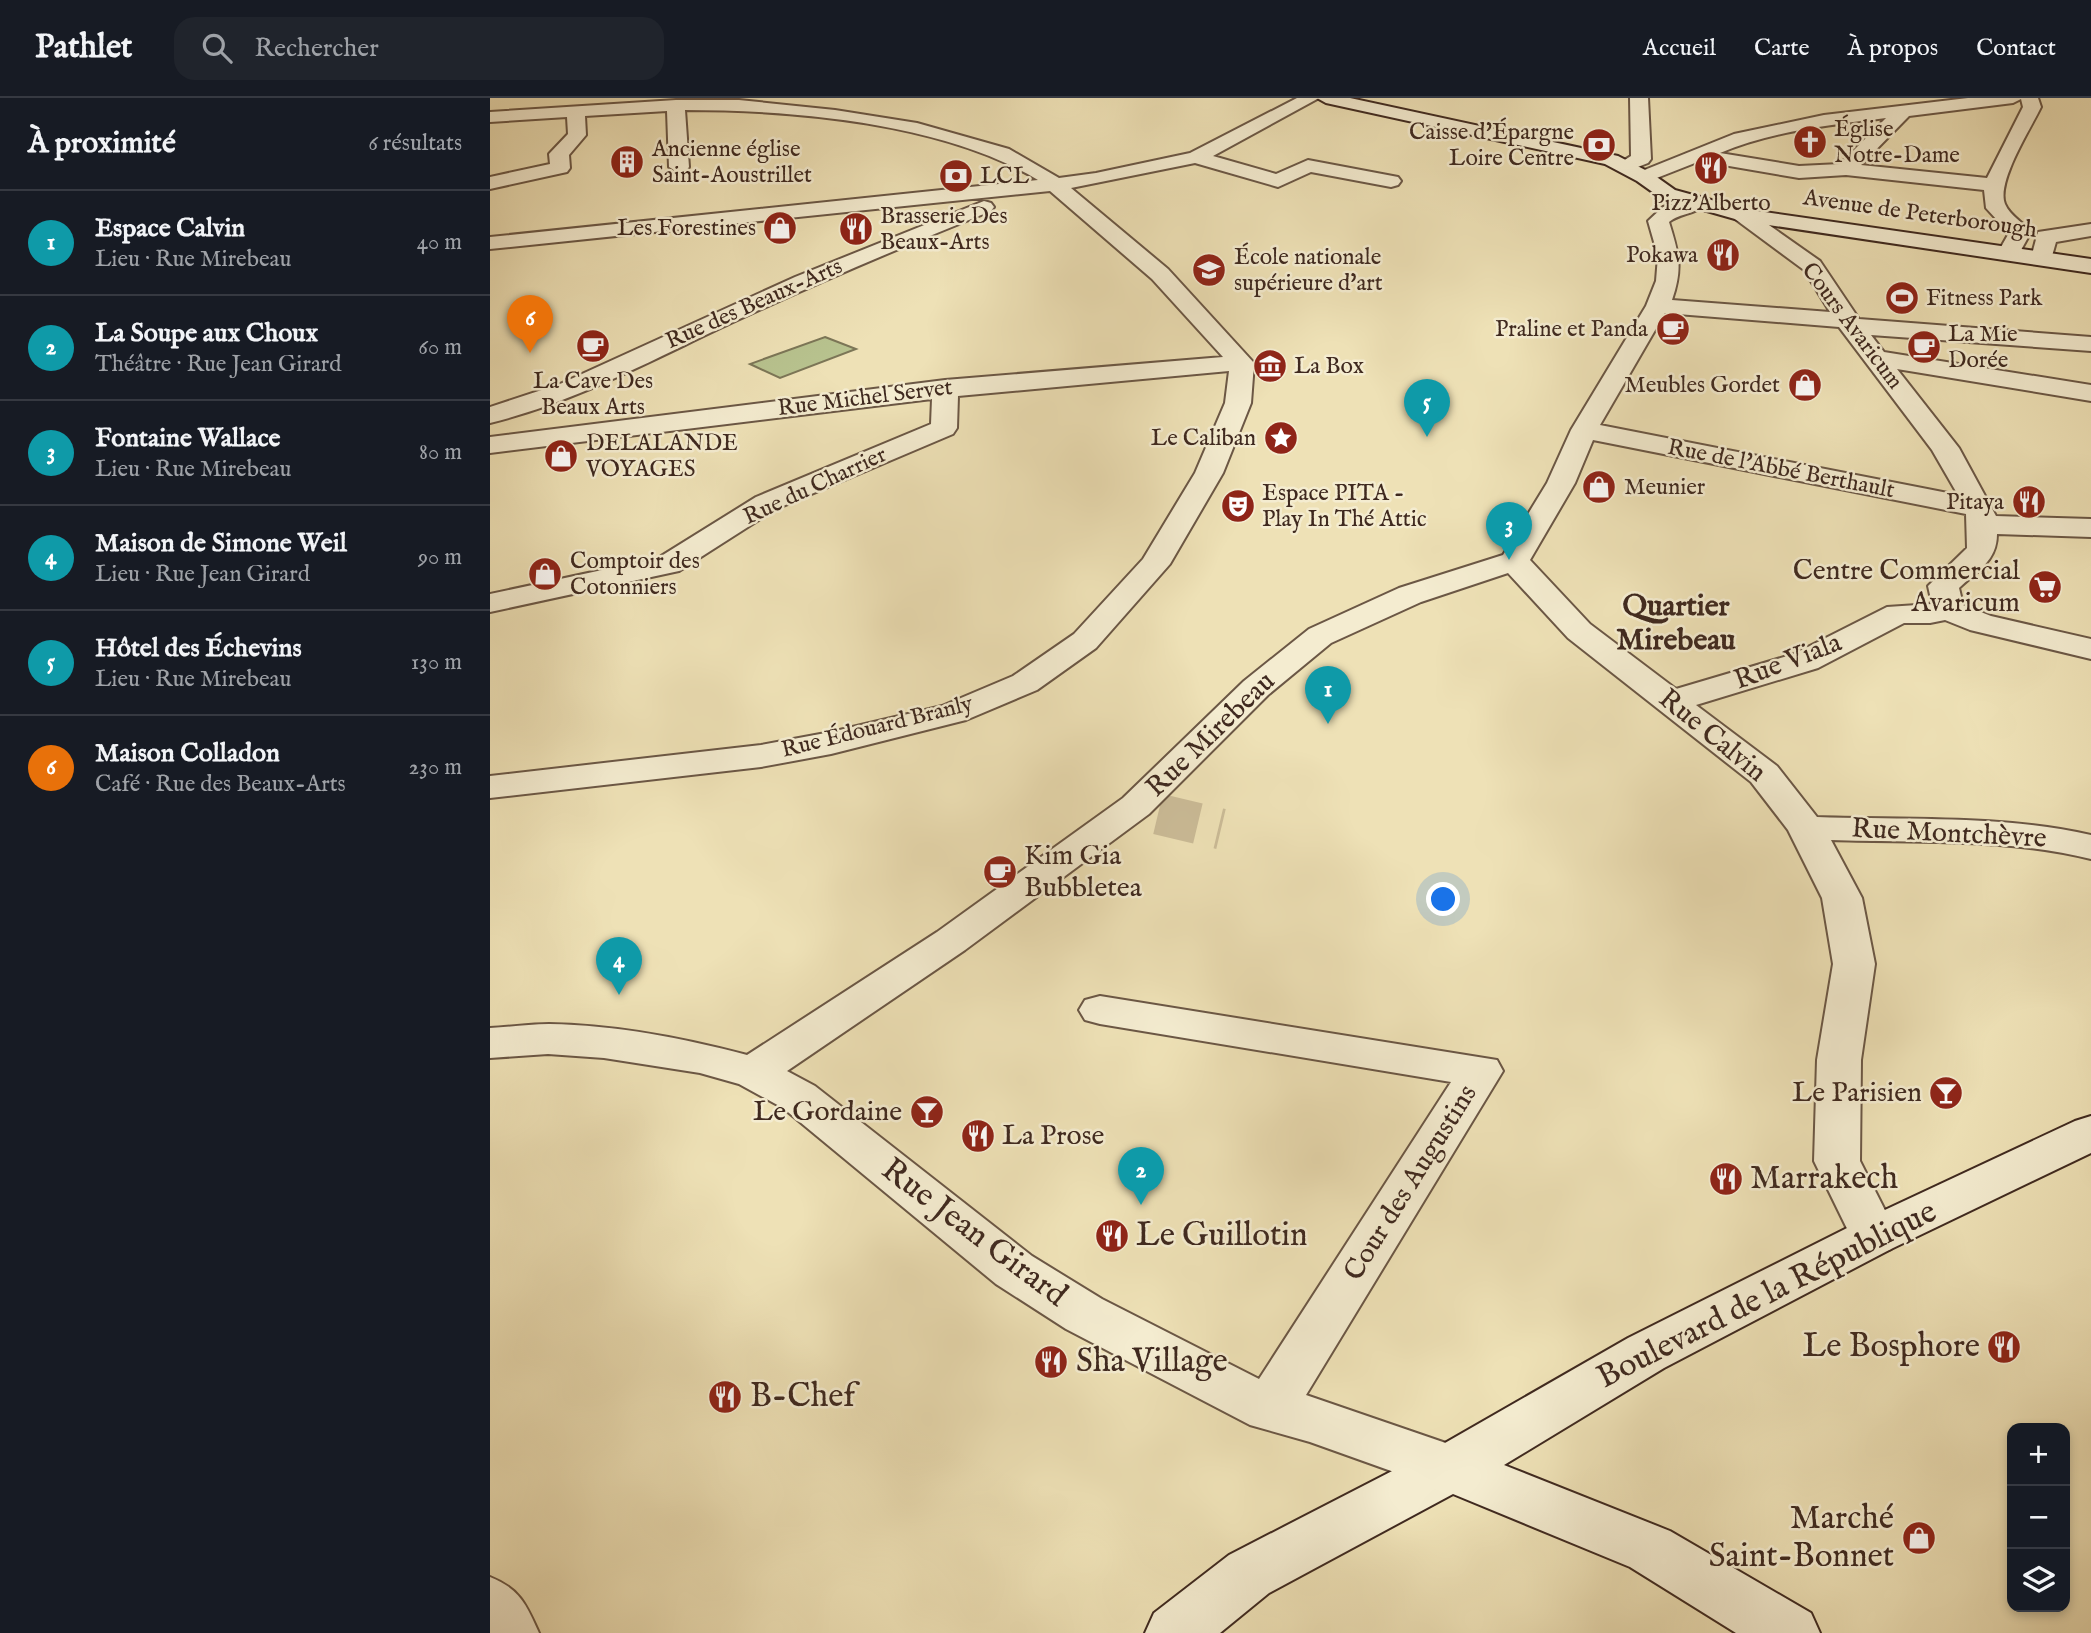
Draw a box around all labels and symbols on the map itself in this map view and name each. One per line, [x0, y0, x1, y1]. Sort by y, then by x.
place label: Église Notre-Dame [1834, 114, 1960, 170]
place label: Caisse d'Épargne Loire Centre [1409, 117, 1574, 173]
church icon: Église Notre-Dame [1791, 123, 1829, 161]
bank icon: Caisse d'Épargne Loire Centre [1580, 126, 1618, 164]
place label: Ancienne église Saint-Aoustrillet [651, 135, 812, 190]
building icon: Ancienne église Saint-Aoustrillet [608, 143, 646, 181]
restaurant icon: Pizz'Alberto [1692, 149, 1730, 187]
bank icon: LCL [937, 157, 975, 195]
place label: LCL [980, 162, 1030, 191]
street label: Avenue de Peterborough [1800, 183, 2039, 245]
place label: Pizz'Alberto [1651, 189, 1771, 218]
place label: Brasserie Des Beaux-Arts [880, 202, 1008, 257]
shop icon: Les Forestines [761, 209, 799, 247]
restaurant icon: Brasserie Des Beaux-Arts [837, 210, 875, 248]
place label: Les Forestines [617, 214, 756, 243]
restaurant icon: Pokawa [1704, 236, 1742, 274]
place label: Pokawa [1626, 241, 1698, 270]
place label: École nationale supérieure d'art [1234, 242, 1383, 298]
school or university icon: École nationale supérieure d'art [1190, 251, 1228, 289]
street label: Rue des Beaux-Arts [661, 252, 847, 356]
street label: Cours Avaricum [1795, 257, 1909, 395]
sports icon: Fitness Park [1883, 279, 1921, 317]
place label: Fitness Park [1926, 284, 2043, 313]
pin: 6 [507, 295, 553, 353]
cafe icon: Praline et Panda [1654, 310, 1692, 348]
place label: Praline et Panda [1495, 315, 1648, 344]
place label: La Mie Dorée [1948, 320, 2018, 375]
cafe icon: La Cave Des Beaux Arts [574, 327, 612, 365]
cafe icon: La Mie Dorée [1905, 328, 1943, 366]
museum icon: La Box [1251, 347, 1289, 385]
place label: La Box [1294, 352, 1364, 381]
shop icon: Meubles Gordet [1786, 366, 1824, 404]
place label: La Cave Des Beaux Arts [533, 367, 653, 422]
place label: Meubles Gordet [1624, 371, 1780, 400]
street label: Rue Michel Servet [776, 373, 954, 423]
pin: 5 [1404, 379, 1450, 437]
place icon: Le Caliban [1262, 419, 1300, 457]
place label: Le Caliban [1151, 424, 1256, 453]
place label: DELALANDE VOYAGES [585, 429, 738, 484]
street label: Rue de l'Abbé Berthault [1665, 433, 1897, 505]
shop icon: DELALANDE VOYAGES [542, 437, 580, 475]
street label: Rue du Charrier [739, 440, 892, 532]
shop icon: Meunier [1580, 468, 1618, 506]
place label: Meunier [1624, 473, 1706, 502]
place label: Espace PITA - Play In Thé Attic [1262, 479, 1427, 534]
restaurant icon: Pitaya [2010, 483, 2048, 521]
theatre icon: Espace PITA - Play In Thé Attic [1219, 487, 1257, 525]
place label: Pitaya [1946, 488, 2004, 517]
pin: 3 [1486, 502, 1532, 560]
place label: Comptoir des Cotonniers [570, 547, 700, 602]
place label: Centre Commercial Avaricum [1793, 554, 2020, 621]
shop icon: Comptoir des Cotonniers [526, 555, 564, 593]
supermarket icon: Centre Commercial Avaricum [2026, 568, 2064, 606]
district label: Quartier Mirebeau [1616, 588, 1736, 660]
street label: Rue Viala [1729, 625, 1848, 698]
street label: Rue Mirebeau [1139, 665, 1283, 805]
pin: 1 [1305, 666, 1351, 724]
street label: Rue Calvin [1651, 682, 1773, 790]
street label: Rue Édouard Branly [778, 688, 976, 765]
street label: Rue Montchèvre [1851, 811, 2048, 857]
place label: Kim Gia Bubbletea [1024, 839, 1143, 906]
cafe icon: Kim Gia Bubbletea [981, 853, 1019, 891]
your location [1426, 882, 1460, 916]
pin: 4 [596, 937, 642, 995]
bar icon: Le Parisien [1927, 1074, 1965, 1112]
place label: Le Parisien [1792, 1076, 1922, 1111]
street label: Cour des Augustins [1337, 1079, 1485, 1287]
bar icon: Le Gordaine [908, 1093, 946, 1131]
place label: Le Gordaine [753, 1095, 902, 1130]
restaurant icon: La Prose [959, 1117, 997, 1155]
place label: La Prose [1002, 1119, 1105, 1154]
pin: 2 [1118, 1147, 1164, 1205]
street label: Rue Jean Girard [873, 1149, 1076, 1317]
place label: Marrakech [1750, 1158, 1899, 1200]
restaurant icon: Marrakech [1707, 1160, 1745, 1198]
street label: Boulevard de la République [1590, 1191, 1944, 1399]
place label: Le Guillotin [1136, 1215, 1308, 1257]
restaurant icon: Le Guillotin [1093, 1217, 1131, 1255]
place label: Le Bosphore [1803, 1326, 1980, 1368]
restaurant icon: Le Bosphore [1985, 1328, 2023, 1366]
place label: Sha Village [1076, 1341, 1228, 1383]
restaurant icon: Sha Village [1032, 1343, 1070, 1381]
place label: B-Chef [750, 1376, 860, 1418]
restaurant icon: B-Chef [706, 1378, 744, 1416]
place label: Marché Saint-Bonnet [1709, 1498, 1894, 1578]
shop icon: Marché Saint-Bonnet [1900, 1519, 1938, 1557]

